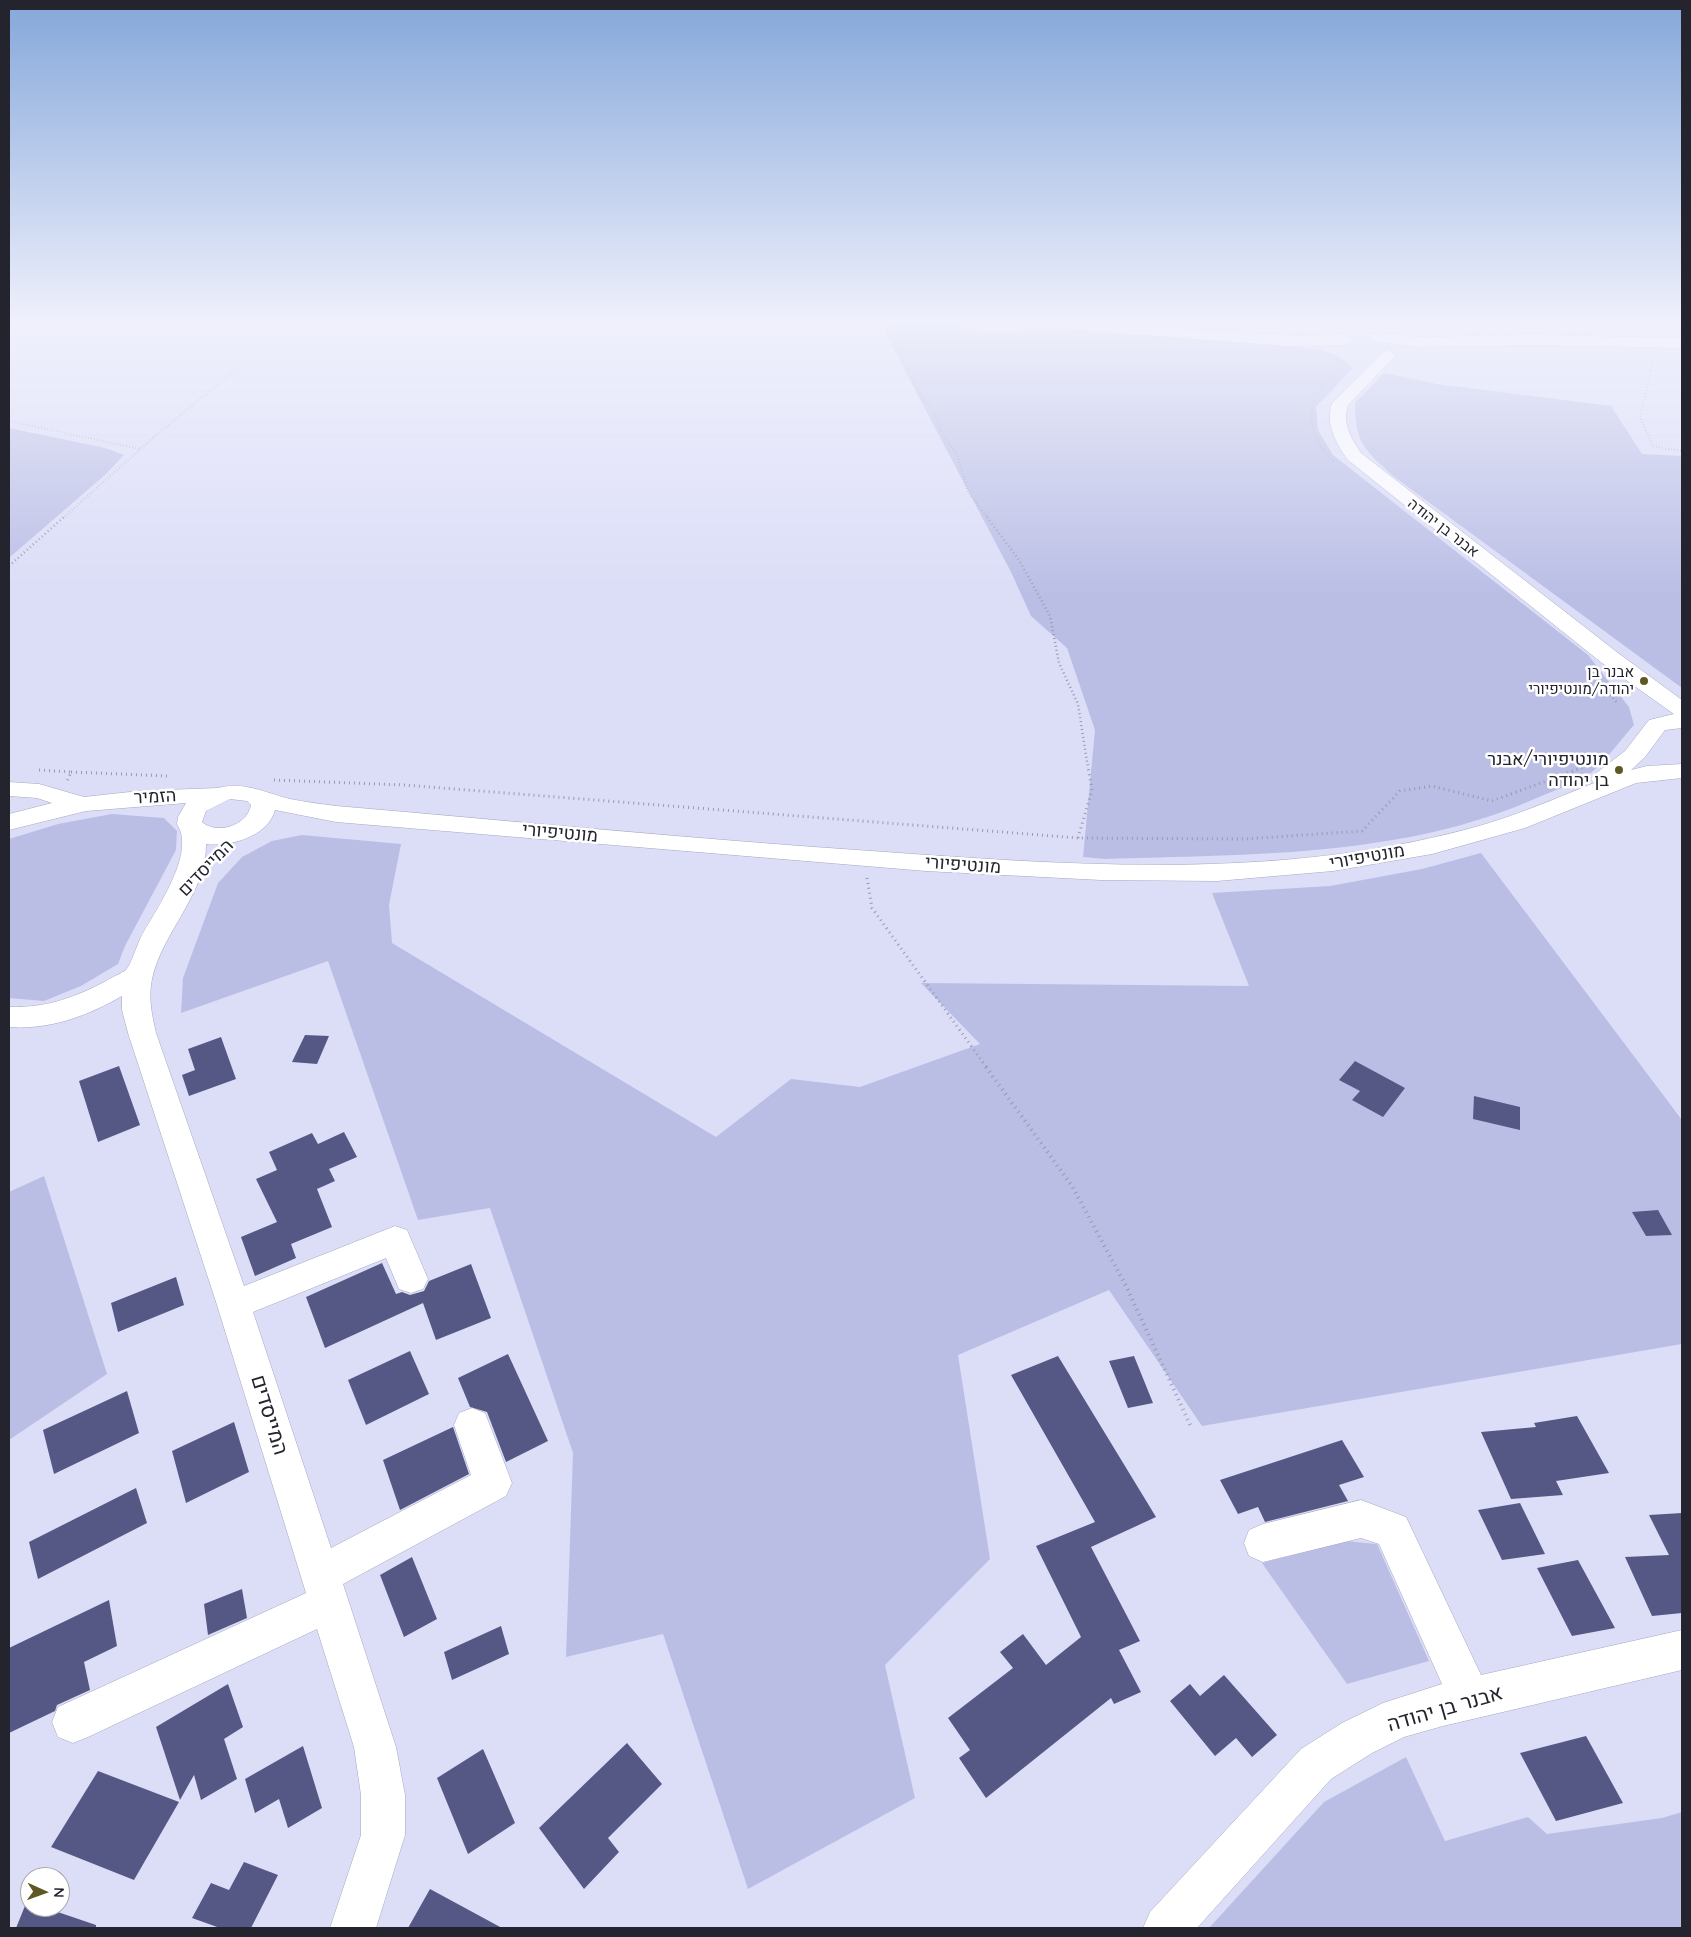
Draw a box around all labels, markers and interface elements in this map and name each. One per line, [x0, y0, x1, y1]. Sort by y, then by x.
street label: אבנר בן יהודה [1404, 495, 1482, 561]
place label: אבנר בן יהודה/מונטיפיורי [1528, 663, 1634, 698]
marker: אבנר בן יהודה/מונטיפיורי [1638, 675, 1650, 687]
place label: מונטיפיורי/אבנר בן יהודה [1487, 749, 1609, 792]
marker: מונטיפיורי/אבנר בן יהודה [1613, 764, 1625, 776]
street label: הזמיר [133, 785, 177, 809]
street label: מונטיפיורי [521, 819, 599, 847]
street label: המייסדים [174, 835, 238, 901]
street label: מונטיפיורי [1328, 840, 1406, 874]
street label: מונטיפיורי [924, 852, 1002, 878]
street label: המייסדים [245, 1372, 293, 1458]
street label: אבנר בן יהודה [1384, 1680, 1506, 1738]
north arrow [20, 1867, 70, 1917]
text: N [50, 1887, 68, 1898]

